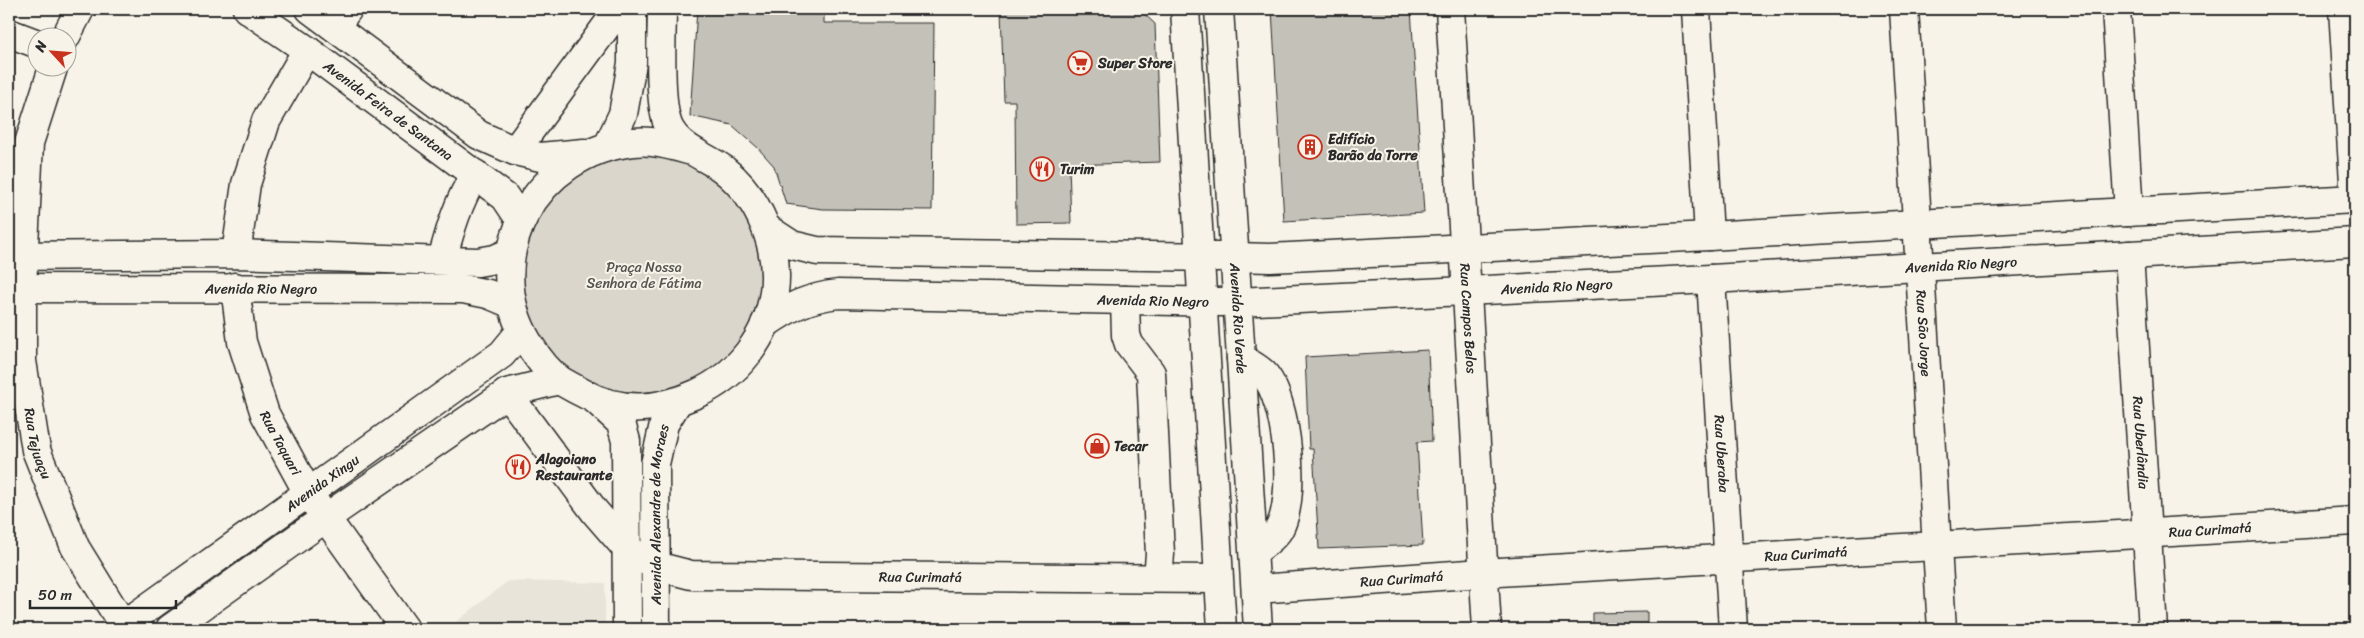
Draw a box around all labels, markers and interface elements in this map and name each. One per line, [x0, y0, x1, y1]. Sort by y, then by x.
north arrow [28, 28, 78, 78]
text: N [27, 36, 54, 57]
supermarket icon: Super Store [1067, 50, 1093, 76]
place label: Super Store [1097, 51, 1173, 76]
street label: Avenida Feira de Santana [317, 53, 459, 167]
place label: Edifício Barão da Torre [1328, 127, 1419, 168]
building icon: Edifício Barão da Torre [1297, 134, 1323, 160]
restaurant icon: Turim [1029, 156, 1055, 182]
place label: Turim [1060, 157, 1095, 182]
street label: Avenida Rio Negro [1903, 249, 2018, 280]
park label: Praça Nossa Senhora de Fátima [586, 255, 702, 296]
street label: Avenida Rio Verde [1222, 261, 1254, 375]
street label: Rua Campos Belos [1453, 263, 1484, 375]
street label: Avenida Rio Negro [1499, 271, 1613, 302]
street label: Avenida Rio Negro [204, 276, 317, 301]
street label: Avenida Rio Negro [1096, 287, 1209, 314]
street label: Rua São Jorge [1909, 289, 1939, 377]
street label: Rua Uberlândia [2126, 395, 2157, 491]
street label: Rua Tejuaçu [17, 406, 59, 484]
street label: Rua Taquari [253, 406, 309, 481]
street label: Rua Uberaba [1707, 414, 1737, 494]
street label: Avenida Alexandre de Moraes [642, 421, 676, 606]
shop icon: Tecar [1084, 433, 1110, 459]
place label: Tecar [1114, 434, 1149, 459]
street label: Avenida Xingu [279, 447, 365, 519]
place label: Alagoiano Restaurante [535, 447, 613, 488]
restaurant icon: Alagoiano Restaurante [505, 454, 531, 480]
street label: Rua Curimatá [2168, 515, 2252, 545]
street label: Rua Curimatá [1764, 539, 1848, 569]
street label: Rua Curimatá [1359, 563, 1444, 594]
street label: Rua Curimatá [879, 564, 962, 590]
scale bar [30, 578, 176, 610]
text: 50 m [38, 582, 73, 608]

